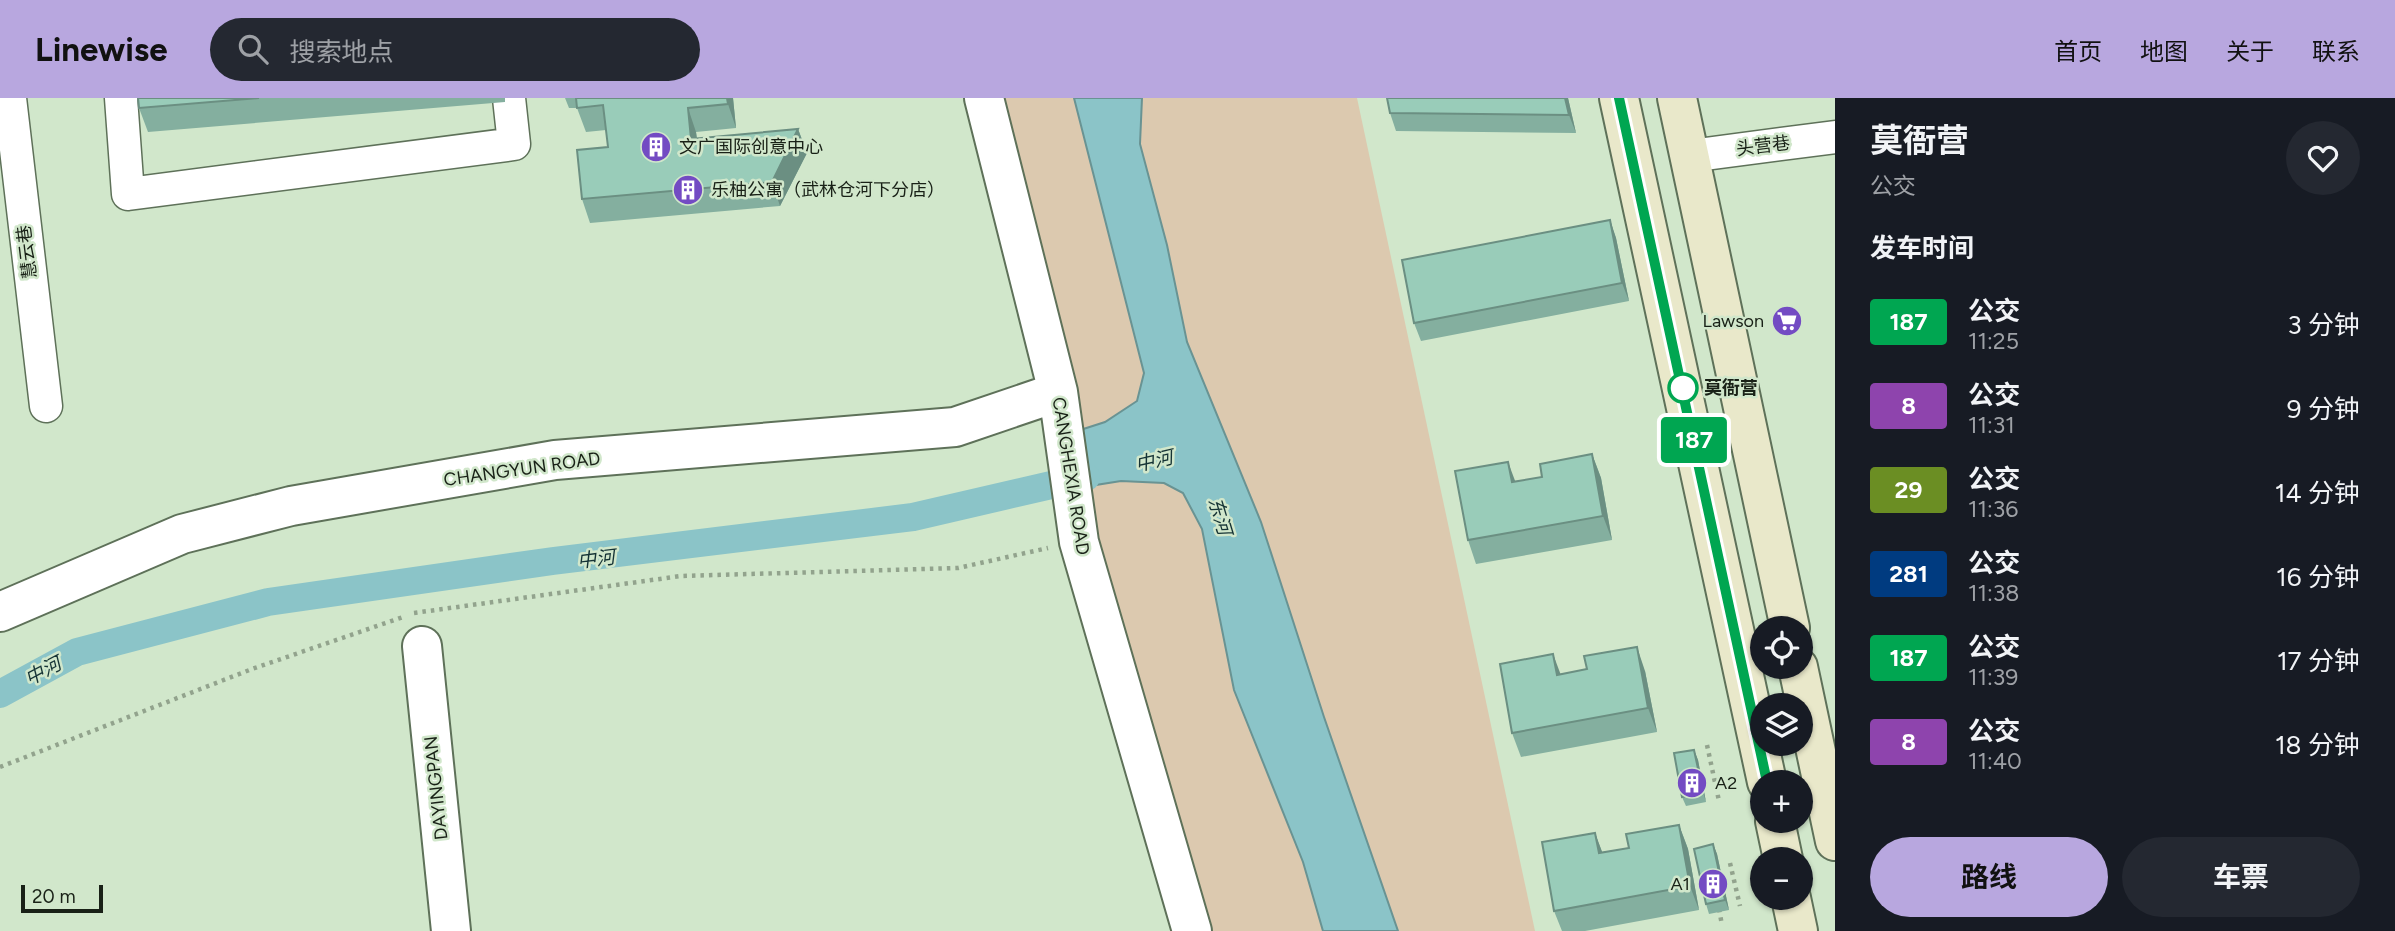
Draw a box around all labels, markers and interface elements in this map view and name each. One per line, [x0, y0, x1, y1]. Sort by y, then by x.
search box [210, 18, 700, 81]
text: Linewise [35, 30, 168, 69]
icon: search [234, 30, 272, 68]
text: 搜索地点 [290, 36, 394, 68]
text: 首页 [2054, 37, 2102, 66]
text: 地图 [2140, 37, 2188, 66]
text: 关于 [2226, 37, 2274, 66]
text: 联系 [2312, 37, 2360, 66]
text: 莫衙营 [1870, 121, 1969, 160]
button: heart [2286, 121, 2360, 195]
building icon: 文广国际创意中心 [639, 130, 673, 164]
street label: 头营巷 [1735, 132, 1791, 160]
place label: 文广国际创意中心 [679, 136, 823, 158]
text: 公交 [1870, 172, 1916, 200]
building icon: 乐柚公寓（武林仓河下分店） [671, 173, 705, 207]
place label: 乐柚公寓（武林仓河下分店） [711, 179, 945, 201]
street label: 慧云巷 [13, 224, 41, 280]
text: 发车时间 [1870, 232, 1974, 264]
text: 公交 [1968, 295, 2020, 327]
supermarket icon: Lawson [1770, 304, 1804, 338]
text: 187 [1889, 307, 1928, 336]
text: 3 分钟 [2287, 309, 2360, 341]
place label: Lawson [1703, 310, 1764, 332]
text: 11:25 [1968, 327, 2019, 355]
marker: 莫衙营 [1668, 373, 1698, 403]
place label: 莫衙营 [1704, 377, 1758, 399]
text: 公交 [1968, 379, 2020, 411]
text: 8 [1901, 391, 1916, 420]
text: 9 分钟 [2287, 393, 2360, 425]
street label: CANGHEXIA ROAD [1048, 396, 1094, 556]
text: 11:31 [1968, 411, 2015, 439]
line badge: 187 [1654, 417, 1734, 463]
text: 187 [1675, 425, 1713, 454]
water label: 中河 [1133, 445, 1179, 476]
street label: CHANGYUN ROAD [442, 447, 602, 491]
text: 公交 [1968, 463, 2020, 495]
text: 29 [1895, 475, 1922, 504]
text: 14 分钟 [2275, 477, 2360, 509]
water label: 东河 [1203, 494, 1238, 541]
text: 11:36 [1968, 495, 2018, 523]
water label: 中河 [576, 545, 620, 573]
text: 公交 [1968, 547, 2020, 579]
text: 281 [1889, 559, 1928, 588]
text: 16 分钟 [2276, 561, 2360, 593]
text: 11:38 [1968, 579, 2019, 607]
map controls [1750, 616, 1813, 910]
button: locate [1750, 616, 1813, 679]
text: 公交 [1968, 631, 2020, 663]
text: 187 [1889, 643, 1928, 672]
text: 17 分钟 [2277, 645, 2360, 677]
water label: 中河 [21, 650, 69, 690]
text: 11:39 [1968, 663, 2018, 691]
button: layers [1750, 693, 1813, 756]
text: 公交 [1968, 715, 2020, 747]
text: 8 [1901, 727, 1916, 756]
text: 18 分钟 [2275, 729, 2360, 761]
street label: DAYINGPAN [420, 735, 452, 841]
text: 11:40 [1968, 747, 2022, 775]
building icon: A2 [1675, 766, 1709, 800]
button: + [1750, 770, 1813, 833]
place label: A2 [1715, 772, 1737, 794]
button: 路线 [1870, 837, 2108, 917]
button: 车票 [2122, 837, 2360, 917]
button: − [1750, 847, 1813, 910]
building icon: A1 [1696, 867, 1730, 901]
place label: A1 [1670, 873, 1690, 895]
scale bar [21, 882, 103, 914]
text: 20 m [32, 885, 76, 908]

